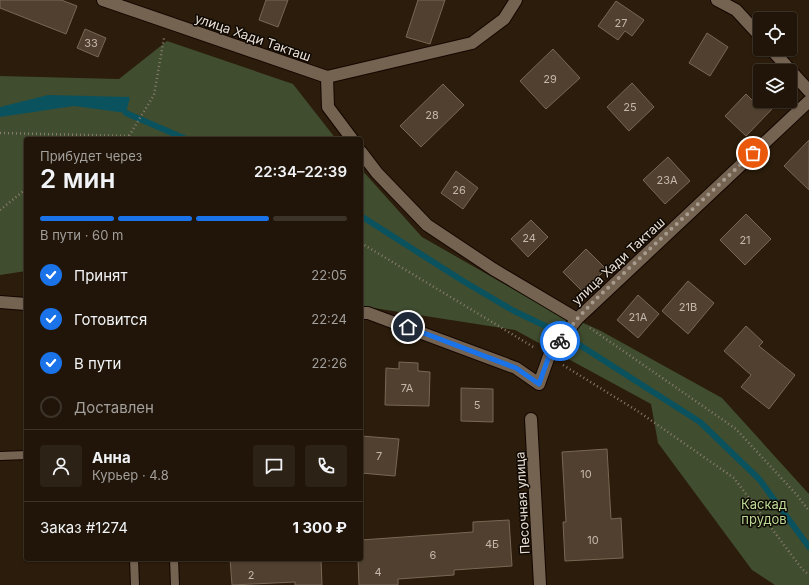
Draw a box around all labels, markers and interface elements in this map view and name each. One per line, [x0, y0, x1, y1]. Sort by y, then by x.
street label: улица Хади Такташ [193, 10, 313, 64]
map controls [753, 12, 797, 108]
button: locate [753, 12, 797, 56]
house number: 27 [615, 16, 627, 30]
house number: 33 [84, 36, 98, 50]
button: layers [753, 64, 797, 108]
house number: 29 [543, 72, 557, 86]
house number: 25 [623, 100, 637, 114]
house number: 28 [425, 108, 439, 122]
pin [736, 136, 770, 170]
icon: bag [742, 142, 764, 164]
text: Прибудет через [40, 148, 142, 164]
text: 22:34–22:39 [254, 162, 347, 181]
text: 2 мин [40, 163, 115, 194]
house number: 23А [656, 173, 678, 187]
house number: 26 [452, 183, 466, 197]
street label: улица Хади Такташ [568, 214, 668, 308]
text: В пути · 60 m [40, 227, 123, 243]
house number: 24 [522, 231, 536, 245]
house number: 21 [739, 233, 751, 247]
icon: check [40, 264, 62, 286]
text: Принят [74, 266, 127, 285]
text: 22:05 [311, 267, 347, 283]
house number: 21В [679, 300, 697, 314]
icon: check [40, 308, 62, 330]
text: Готовится [74, 310, 147, 329]
pin [391, 310, 425, 344]
house number: 21А [629, 310, 648, 324]
text: 22:24 [311, 311, 347, 327]
icon: home [397, 316, 419, 338]
courier [540, 321, 580, 361]
icon: bike [549, 330, 571, 352]
icon: check [40, 352, 62, 374]
text: В пути [74, 354, 121, 373]
text: 22:26 [311, 355, 347, 371]
house number: 7А [401, 381, 414, 395]
text: Доставлен [74, 398, 154, 417]
house number: 5 [474, 398, 481, 412]
button: person [40, 445, 82, 487]
button: chat [253, 445, 295, 487]
button: phone [305, 445, 347, 487]
text: Анна [92, 448, 131, 467]
house number: 7 [376, 449, 382, 463]
street label: Песочная улица [511, 451, 533, 555]
text: Курьер · 4.8 [92, 467, 169, 483]
house number: 10 [580, 467, 592, 481]
park label: Каскад прудов [741, 496, 787, 527]
text: Заказ #1274 [40, 518, 128, 537]
text: 1 300 ₽ [292, 518, 347, 537]
house number: 10 [587, 533, 599, 547]
house number: 4Б [485, 537, 499, 551]
house number: 6 [430, 548, 437, 562]
house number: 4 [374, 565, 382, 579]
house number: 2 [248, 568, 254, 582]

